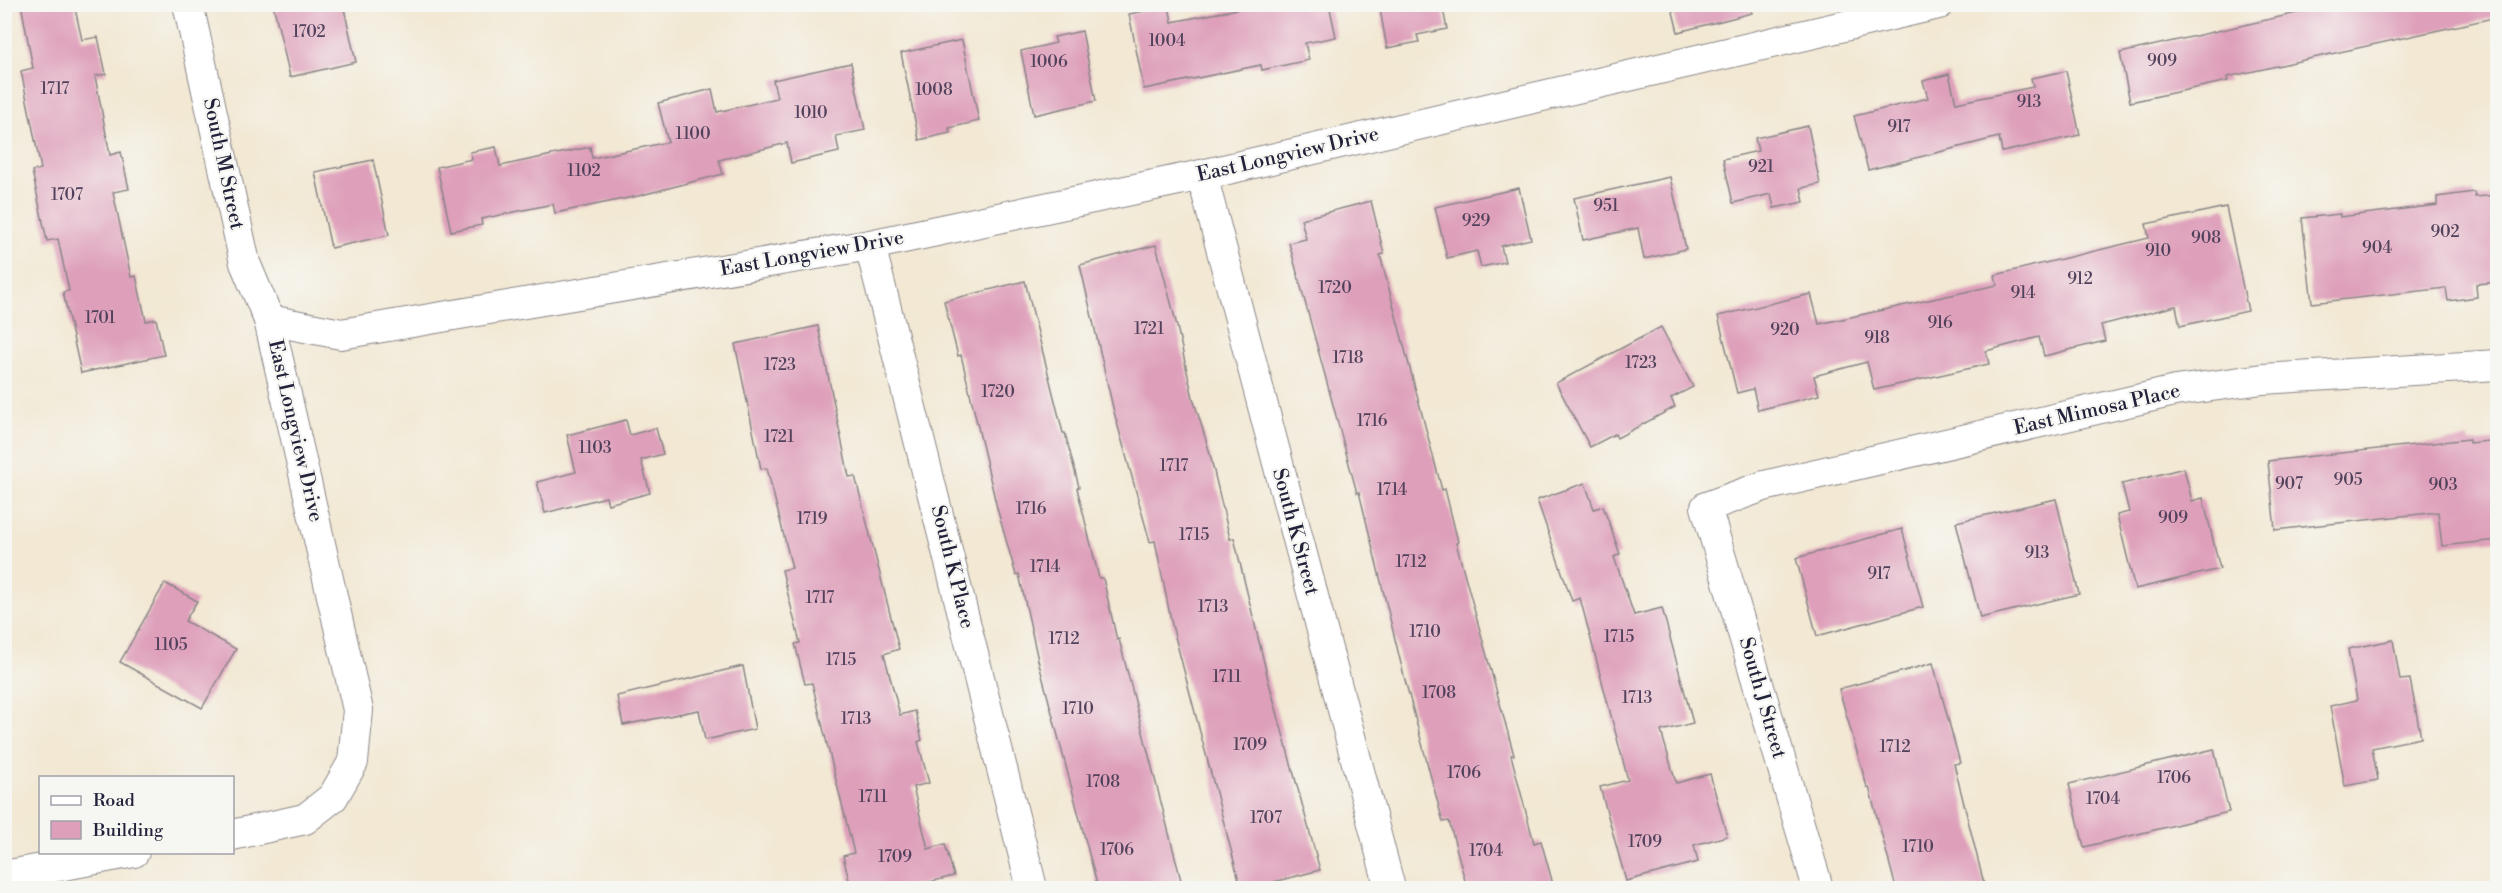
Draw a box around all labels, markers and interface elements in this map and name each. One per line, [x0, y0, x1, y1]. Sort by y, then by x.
house number: 1702 [292, 22, 326, 42]
house number: 1004 [1148, 31, 1186, 51]
house number: 909 [2147, 51, 2177, 71]
house number: 1006 [1030, 52, 1068, 72]
house number: 1717 [41, 79, 69, 99]
house number: 1008 [915, 80, 953, 100]
house number: 913 [2017, 92, 2042, 112]
street label: South M Street [197, 96, 249, 232]
house number: 1010 [794, 103, 828, 123]
house number: 917 [1887, 117, 1911, 137]
street label: East Longview Drive [1194, 122, 1382, 188]
house number: 1100 [675, 124, 711, 144]
house number: 921 [1748, 157, 1774, 177]
house number: 1102 [567, 161, 601, 181]
house number: 1707 [51, 185, 83, 205]
house number: 951 [1593, 196, 1619, 216]
house number: 929 [1462, 211, 1491, 231]
house number: 902 [2430, 222, 2460, 242]
street label: East Longview Drive [718, 226, 906, 282]
house number: 908 [2191, 228, 2221, 248]
house number: 904 [2362, 238, 2392, 258]
house number: 910 [2145, 241, 2171, 261]
house number: 912 [2067, 269, 2093, 289]
house number: 1720 [1318, 278, 1352, 298]
house number: 914 [2011, 283, 2036, 303]
house number: 1701 [85, 308, 115, 328]
house number: 916 [1927, 313, 1953, 333]
house number: 1721 [1134, 319, 1164, 339]
house number: 920 [1770, 320, 1800, 340]
house number: 918 [1864, 328, 1890, 348]
street label: East Longview Drive [262, 337, 328, 525]
house number: 1718 [1332, 348, 1364, 368]
house number: 1723 [1625, 353, 1657, 373]
house number: 1723 [764, 355, 796, 375]
street label: East Mimosa Place [2011, 379, 2183, 441]
house number: 1720 [981, 382, 1015, 402]
house number: 1716 [1357, 411, 1388, 431]
house number: 1721 [764, 427, 794, 447]
house number: 1103 [578, 438, 612, 458]
house number: 1717 [1160, 456, 1188, 476]
street label: South K Street [1266, 466, 1324, 598]
house number: 905 [2333, 470, 2363, 490]
house number: 907 [2275, 474, 2303, 494]
house number: 903 [2428, 475, 2458, 495]
house number: 1714 [1377, 480, 1408, 500]
house number: 1716 [1016, 499, 1047, 519]
street label: South K Place [925, 503, 979, 631]
house number: 909 [2158, 508, 2188, 528]
house number: 1719 [797, 509, 828, 529]
house number: 1715 [1179, 525, 1209, 545]
house number: 913 [2025, 543, 2050, 563]
house number: 1712 [1395, 552, 1427, 572]
house number: 1714 [1030, 557, 1061, 577]
house number: 917 [1867, 564, 1891, 584]
house number: 1717 [806, 588, 834, 608]
house number: 1713 [1198, 597, 1228, 617]
house number: 1710 [1409, 622, 1441, 642]
house number: 1715 [1604, 627, 1634, 647]
house number: 1712 [1048, 629, 1080, 649]
street label: South J Street [1733, 634, 1791, 762]
house number: 1105 [154, 635, 188, 655]
house number: 1715 [826, 650, 856, 670]
house number: 1711 [1212, 667, 1242, 687]
house number: 1708 [1422, 683, 1456, 703]
house number: 1713 [1622, 688, 1652, 708]
house number: 1710 [1062, 699, 1094, 719]
house number: 1713 [841, 709, 871, 729]
house number: 1709 [1233, 735, 1267, 755]
house number: 1712 [1879, 737, 1911, 757]
house number: 1706 [1447, 763, 1481, 783]
house number: 1706 [2157, 768, 2191, 788]
house number: 1708 [1086, 772, 1120, 792]
legend [39, 776, 234, 854]
house number: 1711 [858, 787, 888, 807]
text: Road [93, 789, 136, 812]
house number: 1704 [2086, 789, 2120, 809]
house number: 1707 [1250, 808, 1282, 828]
text: Building [92, 819, 164, 842]
house number: 1709 [1628, 832, 1662, 852]
house number: 1710 [1902, 837, 1934, 857]
house number: 1706 [1100, 840, 1134, 860]
house number: 1704 [1469, 841, 1503, 861]
house number: 1709 [878, 847, 912, 867]

